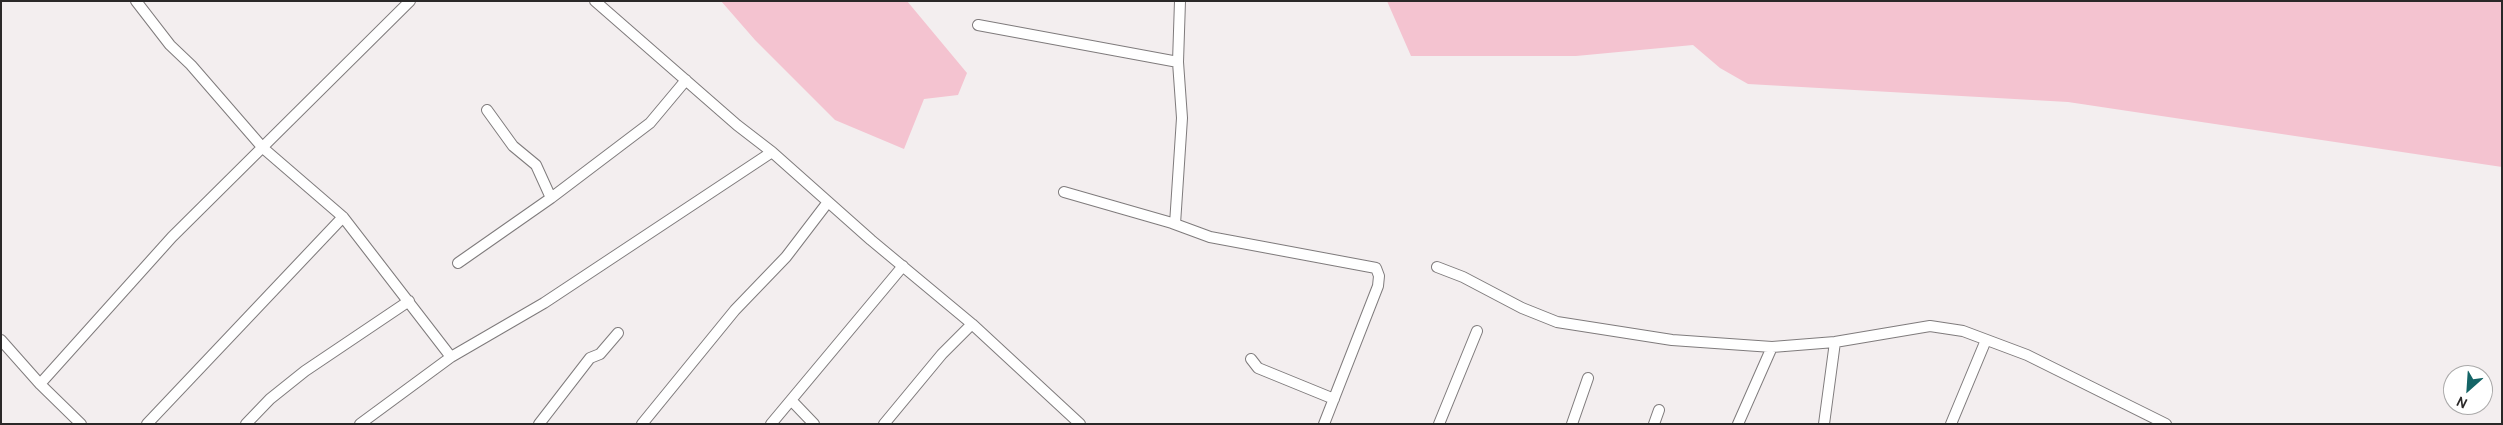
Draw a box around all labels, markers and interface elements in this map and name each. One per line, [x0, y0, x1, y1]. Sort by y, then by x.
north arrow [2443, 365, 2493, 415]
text: N [2453, 392, 2470, 413]

